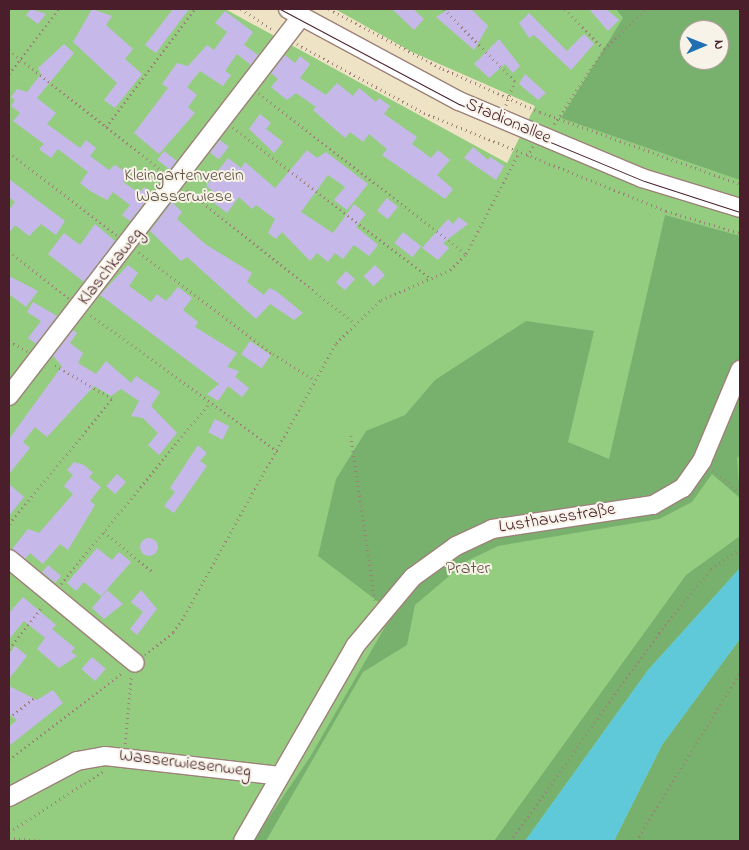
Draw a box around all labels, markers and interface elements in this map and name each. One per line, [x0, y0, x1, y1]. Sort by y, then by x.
north arrow [679, 20, 729, 70]
text: N [708, 40, 729, 50]
street label: Stadionallee [462, 94, 554, 150]
park label: Kleingartenverein Wasserwiese [124, 166, 244, 208]
street label: Klaschkaweg [74, 224, 148, 310]
street label: Lusthausstraße [497, 499, 617, 539]
park label: Prater [446, 558, 490, 580]
street label: Wasserwiesenweg [118, 745, 252, 783]

